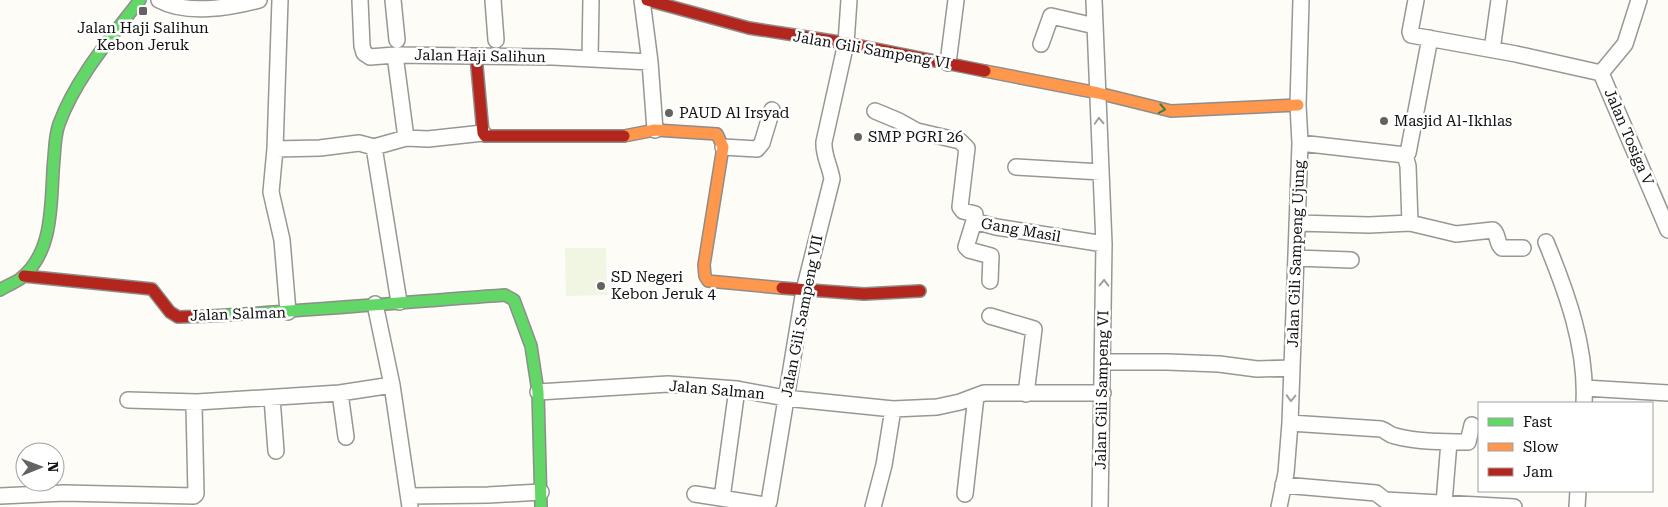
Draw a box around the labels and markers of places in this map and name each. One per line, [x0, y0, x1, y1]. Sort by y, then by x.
marker: Jalan Haji Salihun Kebon Jeruk [137, 5, 149, 17]
place label: Jalan Haji Salihun Kebon Jeruk [77, 19, 209, 54]
place label: PAUD Al Irsyad [679, 104, 790, 122]
marker: PAUD Al Irsyad [663, 107, 675, 119]
place label: Masjid Al-Ikhlas [1394, 112, 1512, 130]
marker: Masjid Al-Ikhlas [1378, 115, 1390, 127]
place label: SMP PGRI 26 [868, 128, 963, 146]
marker: SMP PGRI 26 [852, 131, 864, 143]
place label: SD Negeri Kebon Jeruk 4 [611, 268, 716, 303]
marker: SD Negeri Kebon Jeruk 4 [595, 280, 607, 292]

